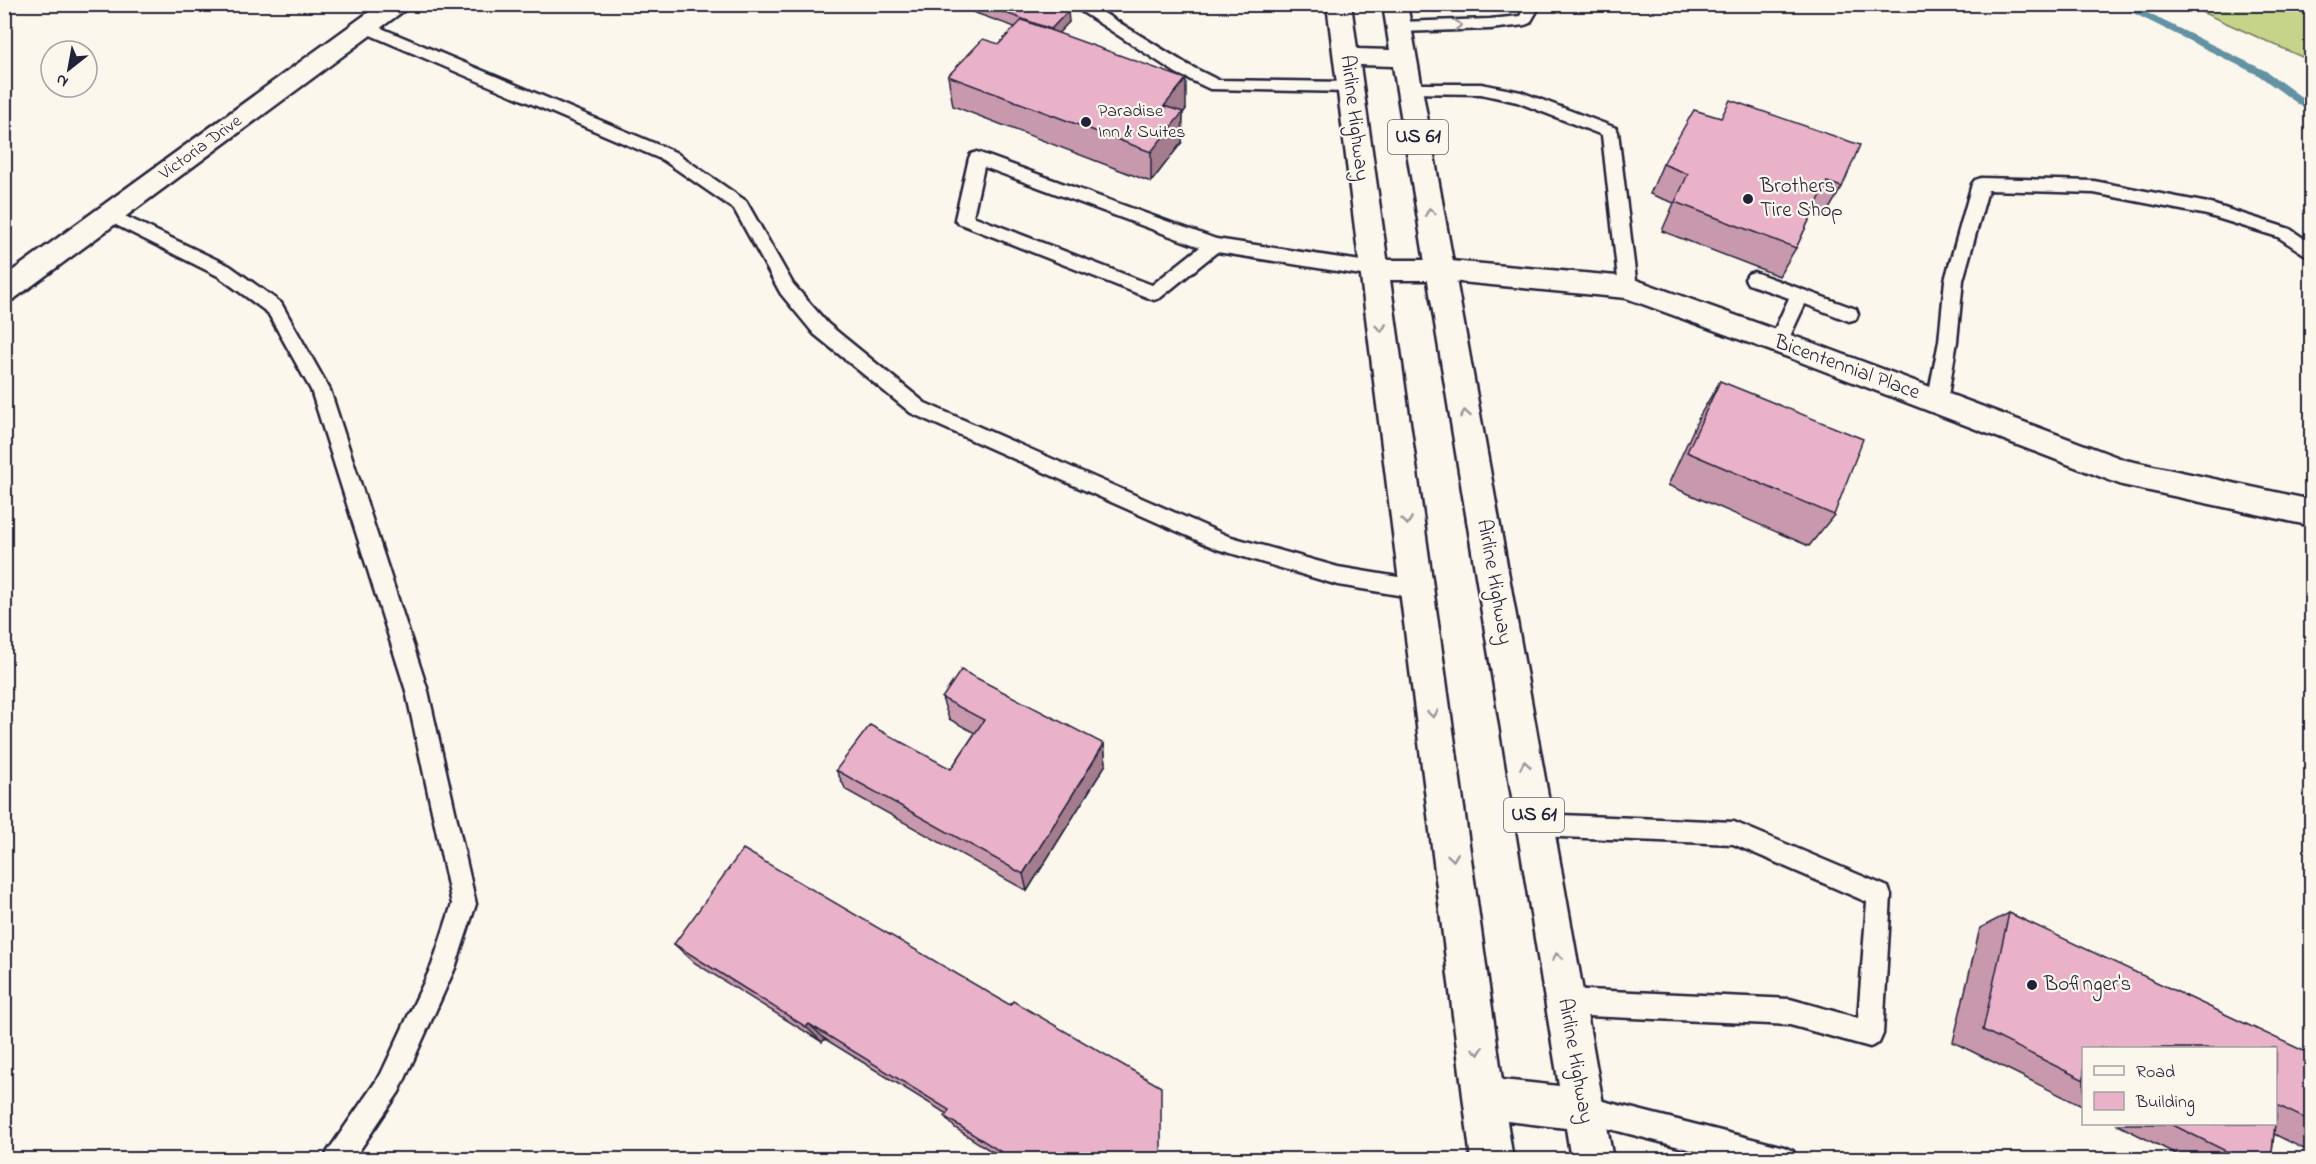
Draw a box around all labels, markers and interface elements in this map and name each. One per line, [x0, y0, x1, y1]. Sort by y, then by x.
one-way arrow [1453, 18, 1462, 31]
north arrow [39, 39, 99, 99]
street label: Airline Highway [1329, 53, 1377, 183]
text: N [51, 67, 73, 93]
place label: Paradise Inn & Suites [1098, 99, 1186, 146]
street label: Victoria Drive [153, 109, 248, 188]
marker: Paradise Inn & Suites [1079, 115, 1093, 129]
road number: US 61 [1388, 120, 1448, 154]
place label: Brothers Tire Shop [1759, 172, 1843, 226]
marker: Brothers Tire Shop [1741, 192, 1755, 206]
one-way arrow [1425, 207, 1437, 217]
one-way arrow [1375, 323, 1387, 332]
street label: Bicentennial Place [1769, 327, 1924, 408]
one-way arrow [1459, 409, 1471, 419]
one-way arrow [1401, 516, 1413, 526]
street label: Airline Highway [1466, 517, 1520, 647]
one-way arrow [1427, 710, 1439, 719]
one-way arrow [1520, 760, 1532, 769]
road number: US 61 [1504, 798, 1564, 832]
one-way arrow [1446, 853, 1458, 862]
one-way arrow [1551, 952, 1563, 962]
place label: Bofinger's [2043, 970, 2131, 1002]
marker: Bofinger's [2025, 978, 2039, 992]
street label: Airline Highway [1547, 996, 1601, 1126]
one-way arrow [1471, 1046, 1484, 1055]
legend [2082, 1047, 2277, 1125]
text: Road [2136, 1060, 2175, 1086]
text: Building [2135, 1090, 2195, 1117]

